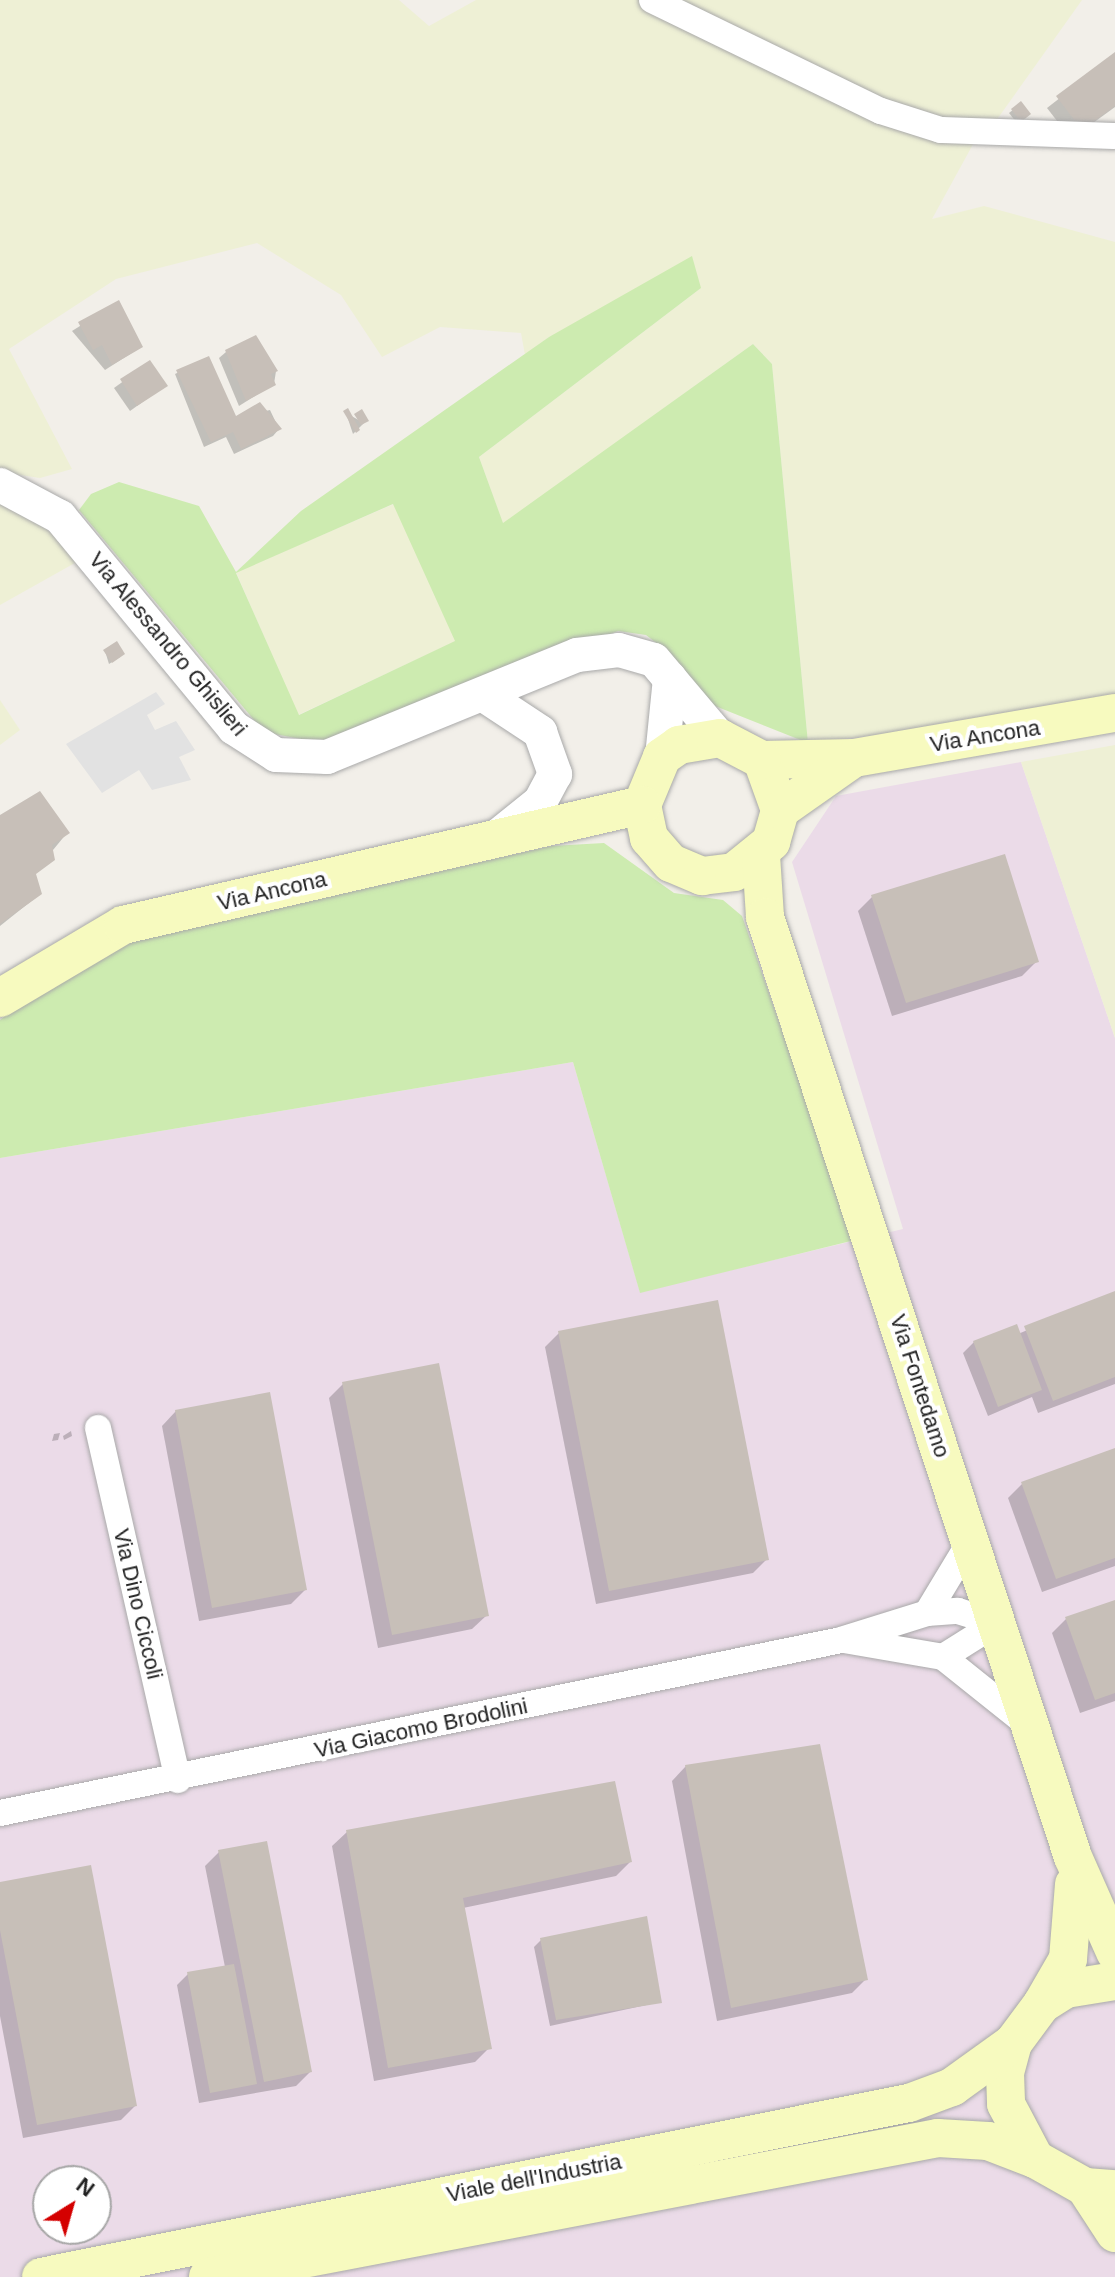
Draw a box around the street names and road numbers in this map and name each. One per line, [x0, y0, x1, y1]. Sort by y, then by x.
street label: Via Alessandro Ghislieri [83, 546, 253, 742]
street label: Via Ancona [928, 714, 1042, 758]
street label: Via Ancona [214, 866, 330, 916]
street label: Via Fontedamo [884, 1311, 956, 1461]
street label: Via Dino Ciccoli [108, 1526, 168, 1682]
street label: Via Giacomo Brodolini [312, 1693, 530, 1763]
street label: Viale dell'Industria [444, 2148, 624, 2208]

